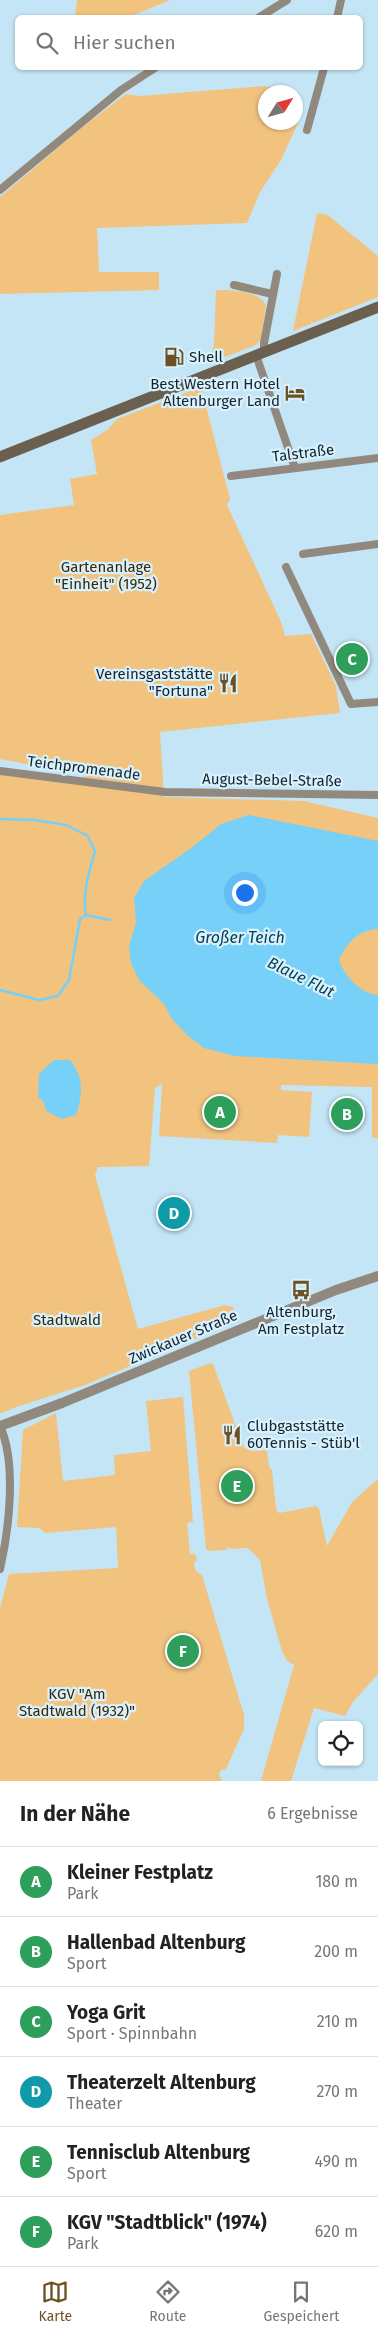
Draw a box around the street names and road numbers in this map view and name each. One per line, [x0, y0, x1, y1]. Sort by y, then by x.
street label: Talstraße [271, 440, 335, 466]
street label: Teichpromenade [27, 752, 141, 784]
street label: August-Bebel-Straße [202, 770, 342, 790]
street label: Zwickauer Straße [126, 1306, 240, 1368]

